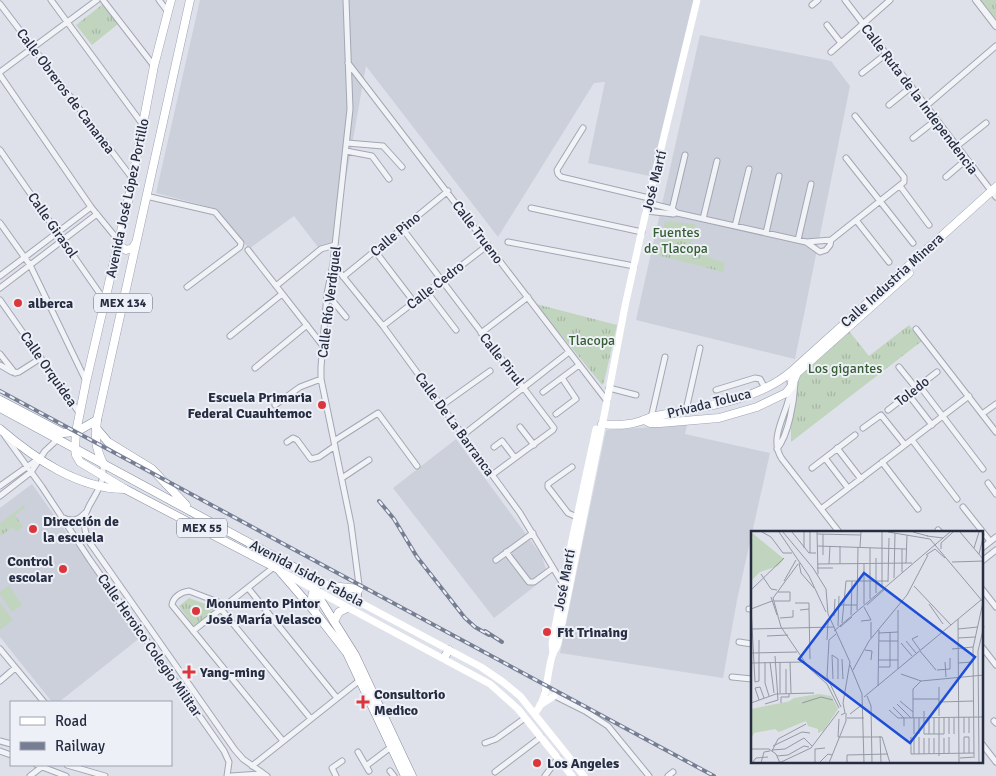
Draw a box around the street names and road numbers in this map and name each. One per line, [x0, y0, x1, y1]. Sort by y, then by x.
street label: Calle Ruta de la Independencia [857, 21, 982, 178]
street label: Calle Obreros de Cananea [13, 25, 118, 157]
street label: Avenida José López Portillo [102, 117, 153, 279]
street label: José Martí [639, 149, 670, 213]
street label: Calle Girasol [24, 189, 81, 261]
street label: Calle Trueno [448, 197, 507, 267]
street label: Calle Pino [367, 209, 424, 260]
street label: Calle Industria Minera [837, 230, 947, 331]
street label: Calle Río Verdiguel [314, 245, 345, 359]
street label: Calle Cedro [403, 258, 467, 313]
road number: MEX 134 [94, 294, 152, 312]
street label: Calle Orquidea [16, 328, 81, 410]
street label: Calle Pirul [476, 330, 527, 389]
street label: Calle De La Barranca [411, 369, 498, 480]
street label: Toledo [892, 373, 933, 410]
street label: Privada Toluca [665, 385, 753, 422]
road number: MEX 55 [177, 518, 227, 538]
street label: Avenida Isidro Fabela [247, 536, 367, 611]
street label: José Martí [550, 548, 579, 612]
street label: Calle Heroico Colegio Militar [94, 570, 206, 721]

